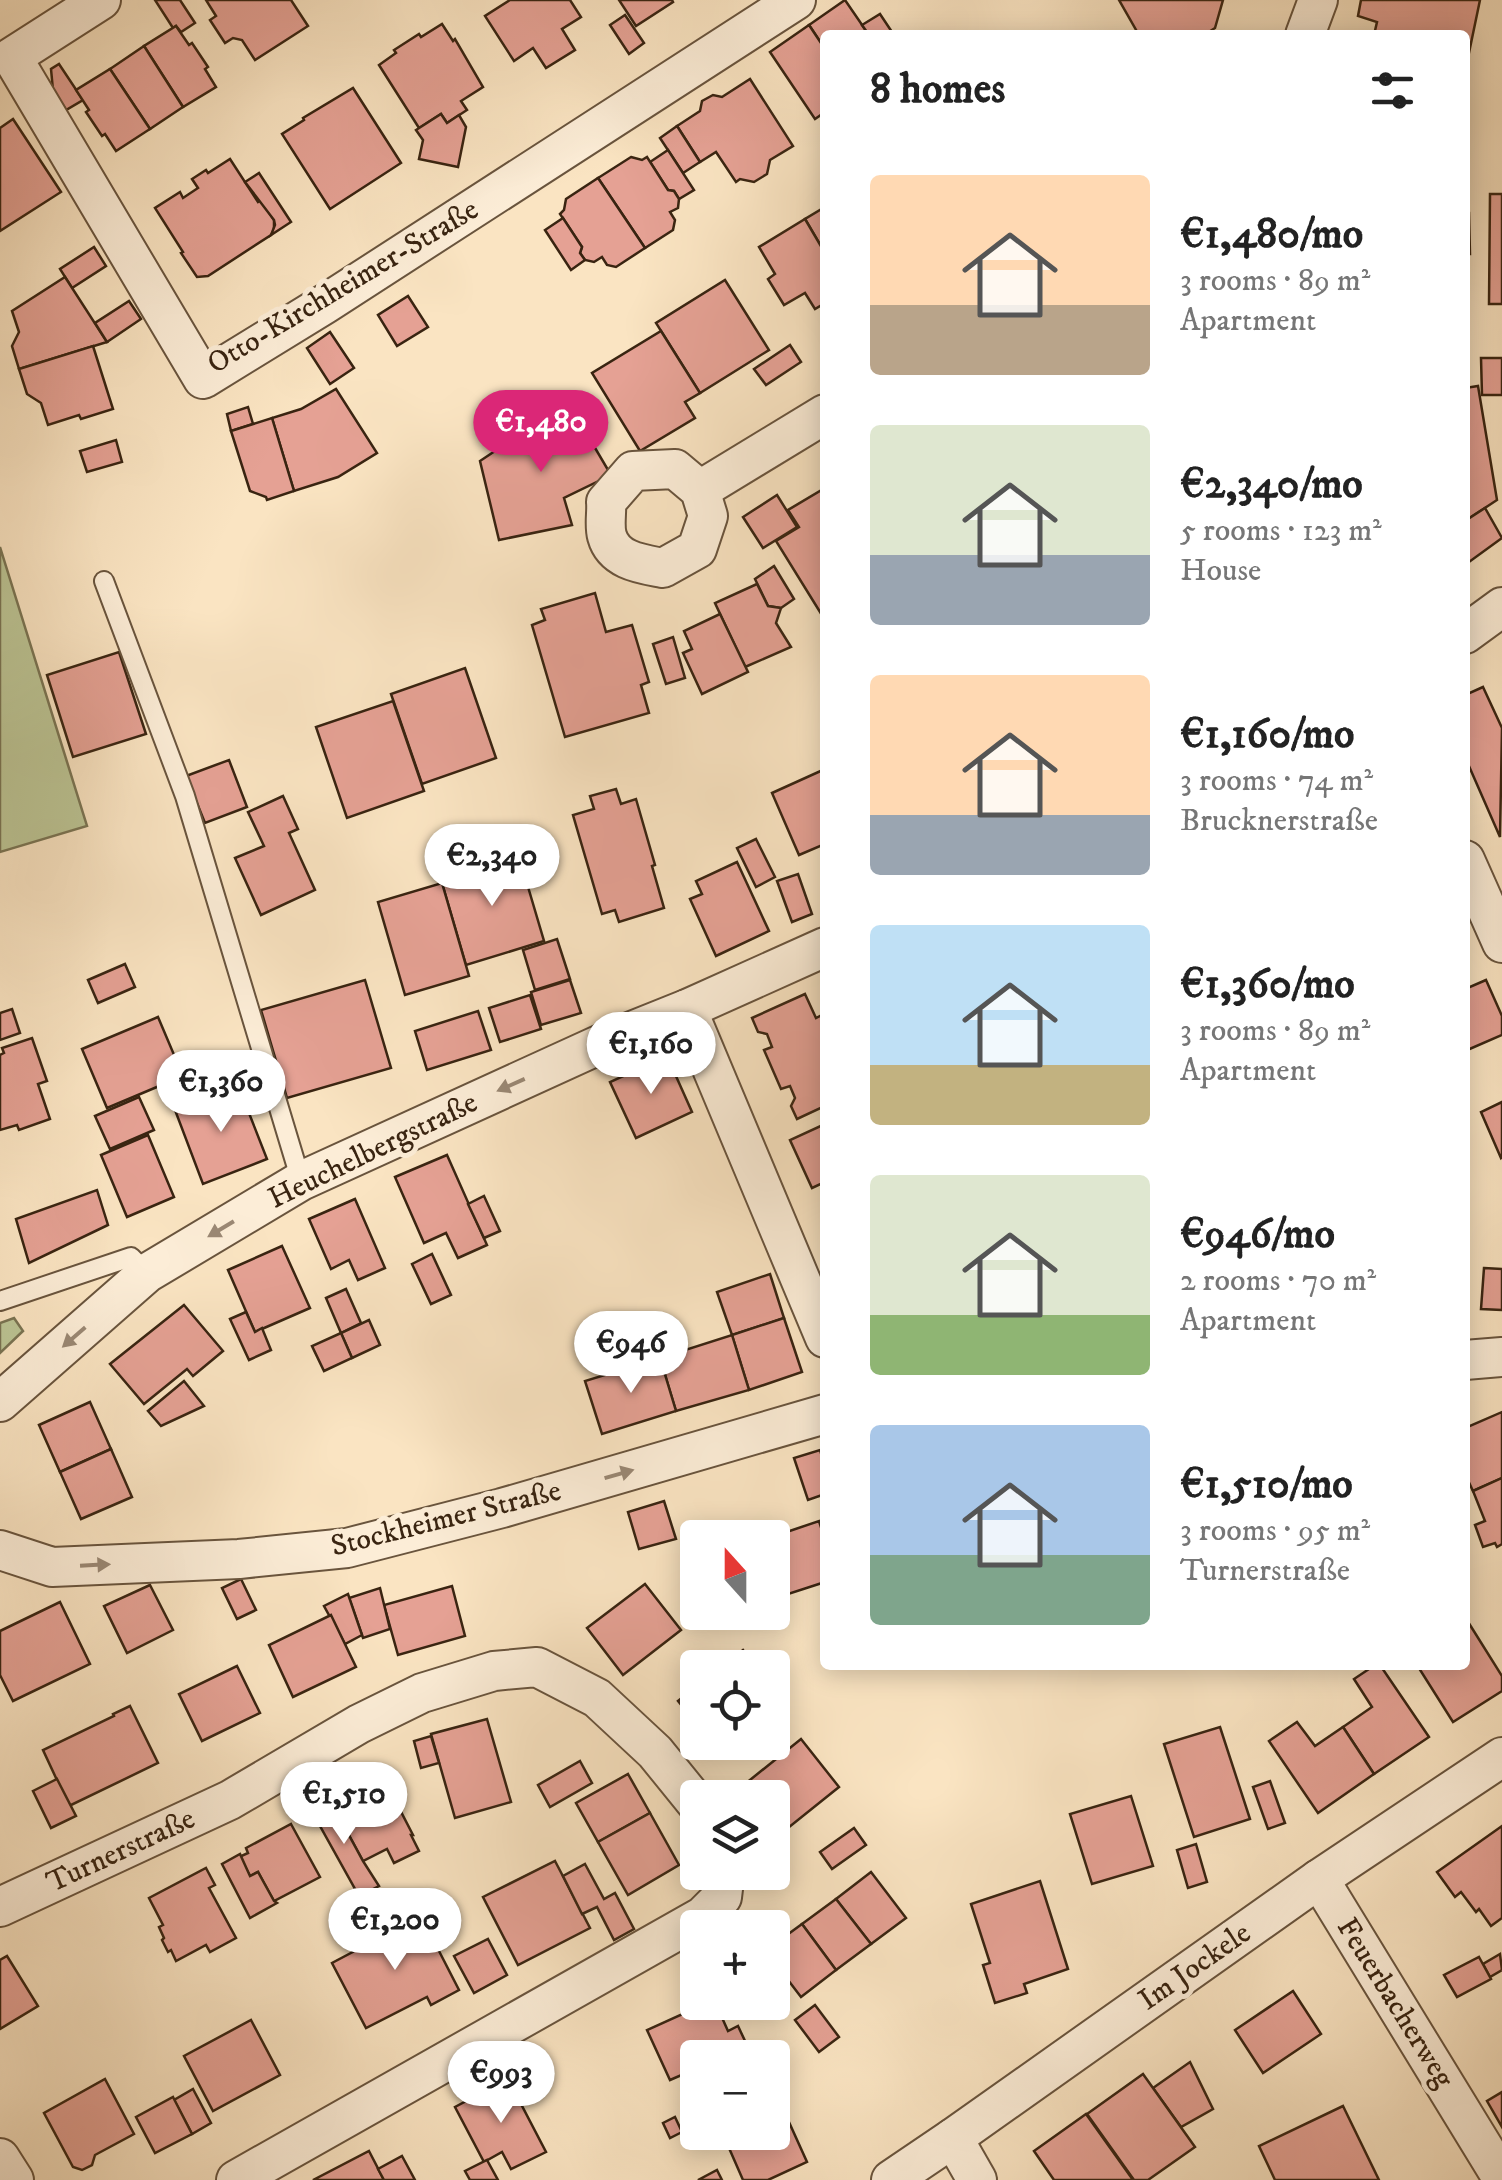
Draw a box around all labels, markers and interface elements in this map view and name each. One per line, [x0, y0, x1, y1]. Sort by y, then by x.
icon: filters [1365, 63, 1420, 118]
text: 8 homes [870, 64, 1005, 116]
street label: Otto-Kirchheimer-Straße [201, 191, 485, 383]
text: €1,480/mo [1180, 209, 1363, 261]
icon: home [950, 215, 1070, 335]
text: 3 rooms · 89 m² [1180, 261, 1370, 301]
text: Apartment [1180, 301, 1316, 341]
pin: €1,480 [460, 390, 622, 475]
text: €1,480 [495, 402, 587, 442]
text: €2,340/mo [1180, 459, 1363, 511]
icon: home [950, 465, 1070, 585]
text: 5 rooms · 123 m² [1180, 511, 1382, 551]
text: House [1180, 551, 1261, 591]
text: €1,160/mo [1180, 709, 1354, 761]
icon: home [950, 715, 1070, 835]
text: 3 rooms · 74 m² [1180, 761, 1373, 801]
text: Brucknerstraße [1180, 801, 1378, 841]
pin: €2,340 [411, 824, 573, 909]
text: €2,340 [446, 836, 538, 876]
text: €1,360/mo [1180, 959, 1355, 1011]
icon: home [950, 965, 1070, 1085]
text: 3 rooms · 89 m² [1180, 1011, 1370, 1051]
pin: €1,160 [570, 1012, 732, 1097]
text: €1,160 [609, 1024, 693, 1064]
pin: €1,360 [140, 1050, 302, 1135]
text: Apartment [1180, 1051, 1316, 1091]
text: €1,360 [179, 1062, 263, 1102]
one-way arrow [497, 1077, 526, 1093]
street label: Heuchelbergstraße [262, 1084, 484, 1218]
text: €946/mo [1180, 1209, 1335, 1261]
icon: home [950, 1215, 1070, 1335]
one-way arrow [207, 1220, 235, 1237]
text: 2 rooms · 70 m² [1180, 1261, 1376, 1301]
text: Apartment [1180, 1301, 1316, 1341]
pin: €946 [572, 1311, 690, 1396]
text: €946 [596, 1323, 666, 1363]
one-way arrow [62, 1326, 87, 1348]
text: €1,510/mo [1180, 1459, 1353, 1511]
icon: home [950, 1465, 1070, 1585]
one-way arrow [604, 1466, 635, 1481]
street label: Stockheimer Straße [327, 1473, 565, 1565]
text: 3 rooms · 95 m² [1180, 1511, 1370, 1551]
north arrow [680, 1520, 790, 1630]
map controls [680, 1520, 790, 2150]
text: Turnerstraße [1180, 1551, 1350, 1591]
one-way arrow [79, 1557, 111, 1573]
button: locate [680, 1650, 790, 1760]
pin: €1,510 [263, 1762, 425, 1847]
text: €1,510 [302, 1774, 386, 1814]
button: layers [680, 1780, 790, 1890]
street label: Turnerstraße [41, 1801, 201, 1901]
pin: €1,200 [314, 1888, 476, 1973]
text: €1,200 [350, 1900, 440, 1940]
button: + [680, 1910, 790, 2020]
street label: Feuerbacherweg [1328, 1911, 1462, 2095]
street label: Im Jockele [1132, 1915, 1258, 2019]
button: − [680, 2040, 790, 2150]
pin: €993 [442, 2041, 560, 2126]
text: €993 [470, 2053, 532, 2093]

